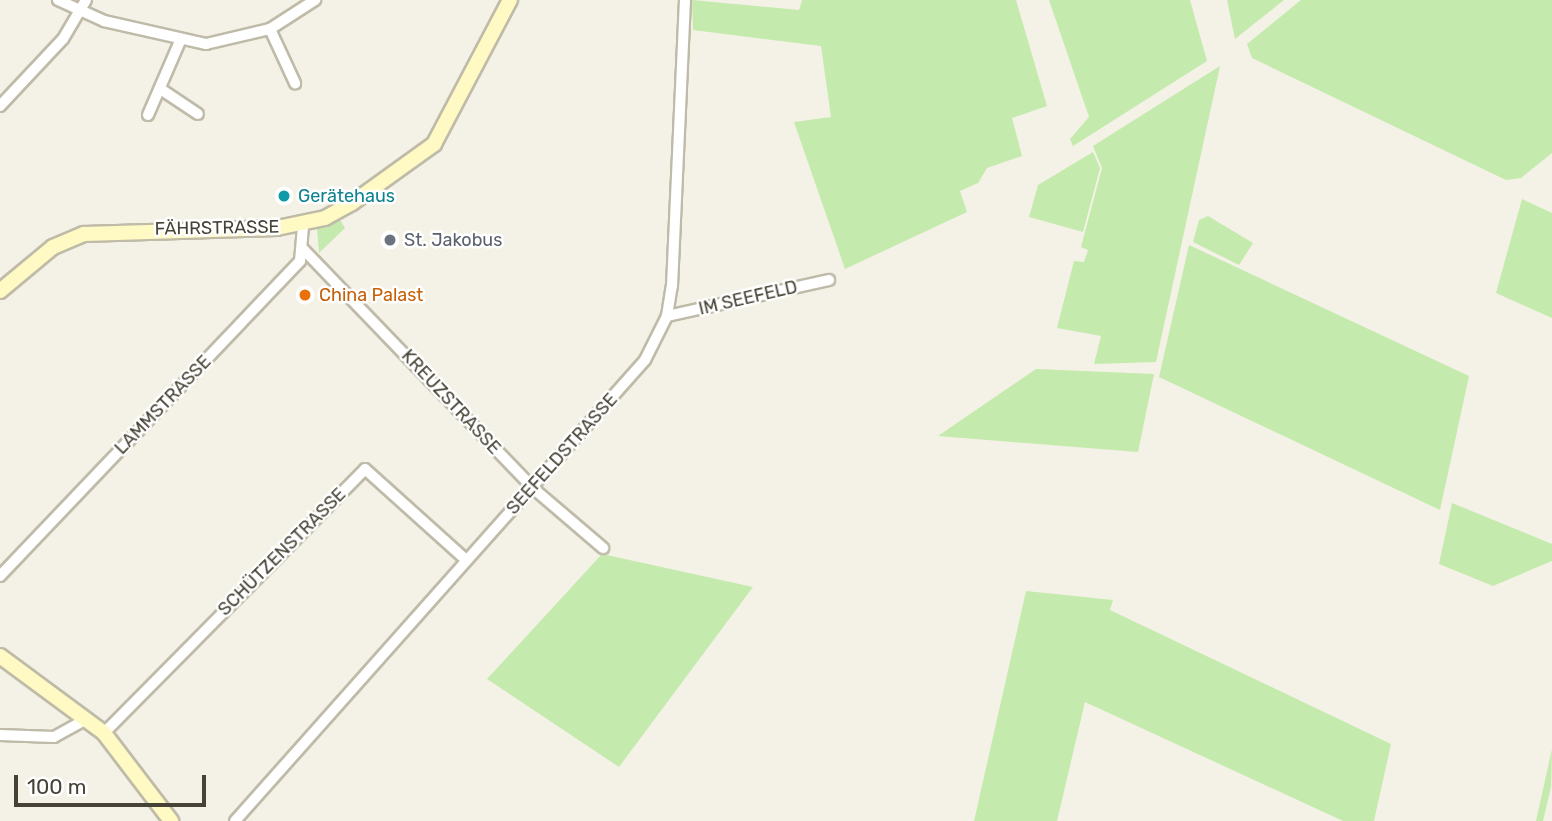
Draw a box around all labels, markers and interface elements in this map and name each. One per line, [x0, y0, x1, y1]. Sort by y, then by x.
place label: Gerätehaus [298, 185, 395, 207]
marker: Gerätehaus [276, 188, 292, 204]
street label: FÄHRSTRASSE [154, 216, 280, 240]
place label: St. Jakobus [404, 229, 502, 251]
marker: St. Jakobus [382, 232, 398, 248]
street label: IM SEEFELD [697, 276, 799, 320]
place label: China Palast [319, 284, 423, 306]
marker: China Palast [297, 287, 313, 303]
street label: KREUZSTRASSE [397, 345, 505, 459]
street label: LAMMSTRASSE [110, 351, 216, 459]
street label: SEEFELDSTRASSE [502, 389, 622, 519]
street label: SCHÜTZENSTRASSE [214, 484, 350, 620]
scale bar [18, 762, 210, 806]
text: 100 m [27, 774, 86, 799]

